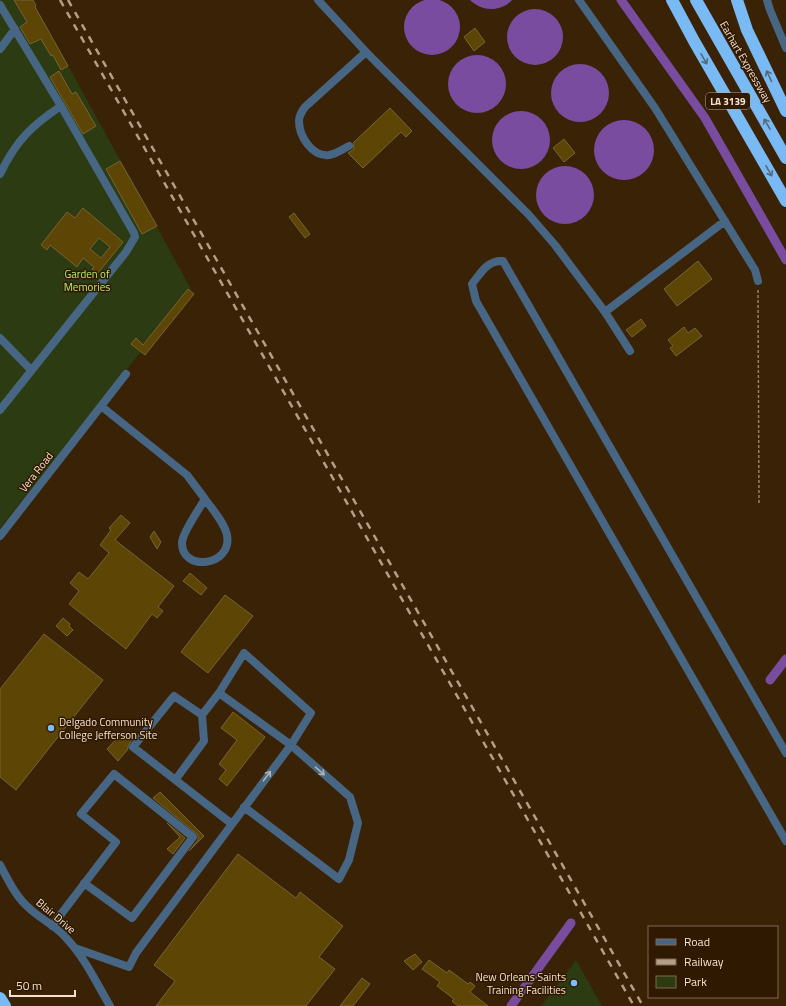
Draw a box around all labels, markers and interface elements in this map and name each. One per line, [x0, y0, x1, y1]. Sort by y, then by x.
street label: Earhart Expressway [716, 18, 776, 107]
one-way arrow [700, 53, 708, 65]
one-way arrow [765, 70, 772, 82]
road number: LA 3139 [706, 93, 750, 109]
one-way arrow [762, 118, 770, 130]
one-way arrow [765, 165, 773, 177]
park label: Garden of Memories [64, 266, 110, 295]
street label: Vera Road [15, 448, 57, 496]
place label: Delgado Community College Jefferson Site [59, 714, 158, 743]
marker: Delgado Community College Jefferson Site [46, 723, 56, 733]
one-way arrow [315, 766, 325, 775]
one-way arrow [263, 771, 271, 782]
street label: Blair Drive [33, 895, 80, 938]
legend [648, 926, 778, 998]
text: Road [684, 932, 710, 951]
text: Railway [684, 952, 724, 971]
place label: New Orleans Saints Training Facilities [475, 969, 566, 998]
scale bar [10, 972, 75, 998]
text: Park [684, 972, 707, 991]
text: 50 m [16, 976, 42, 995]
marker: New Orleans Saints Training Facilities [569, 978, 579, 988]

